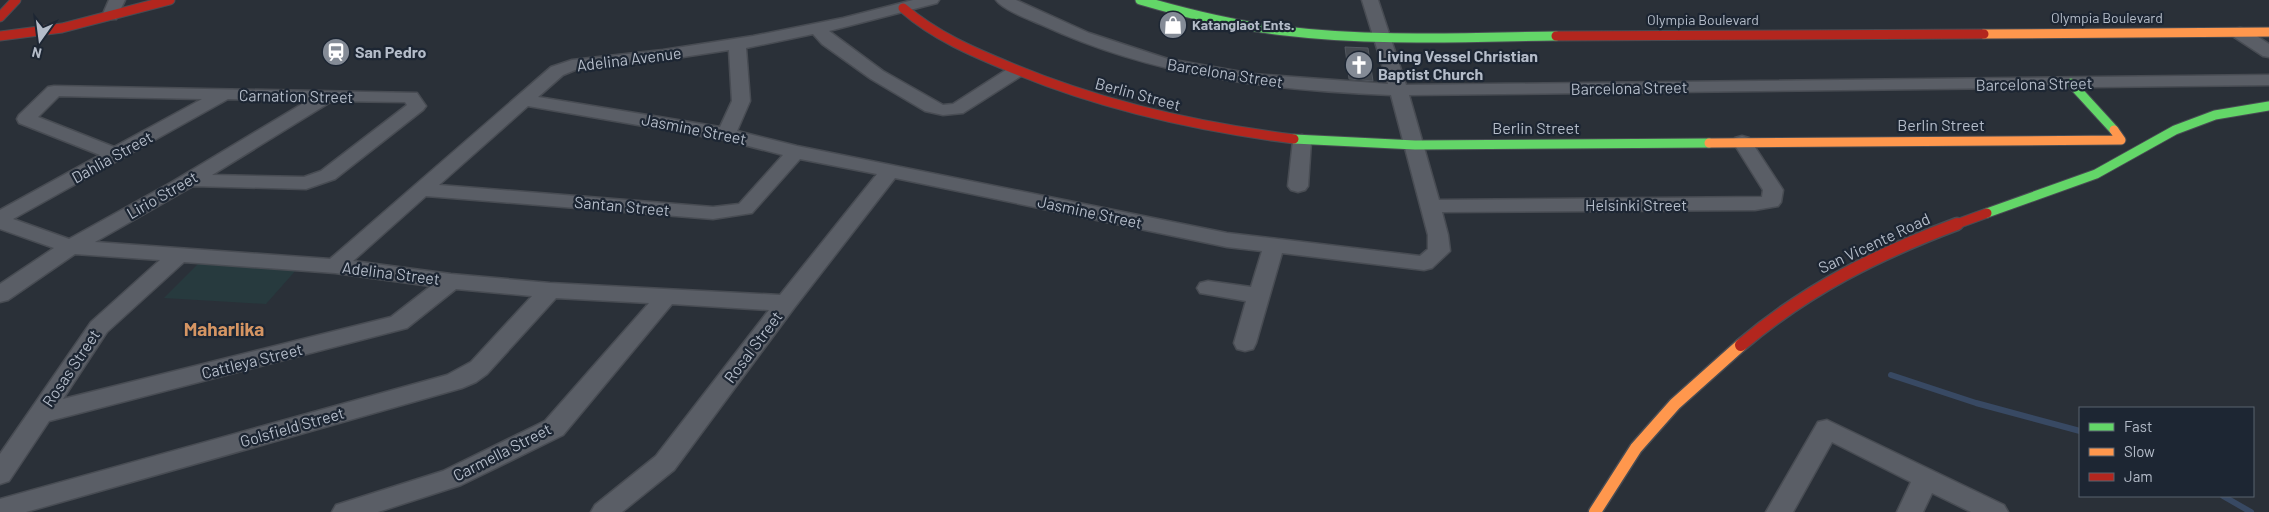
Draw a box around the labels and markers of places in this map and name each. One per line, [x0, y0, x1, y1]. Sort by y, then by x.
shop icon: Katanglaot Ents. [1158, 10, 1188, 40]
place label: Katanglaot Ents. [1192, 16, 1295, 33]
station icon: San Pedro [321, 37, 351, 67]
place label: San Pedro [355, 42, 427, 61]
place label: Living Vessel Christian Baptist Church [1378, 46, 1538, 83]
church icon: Living Vessel Christian Baptist Church [1344, 50, 1374, 80]

